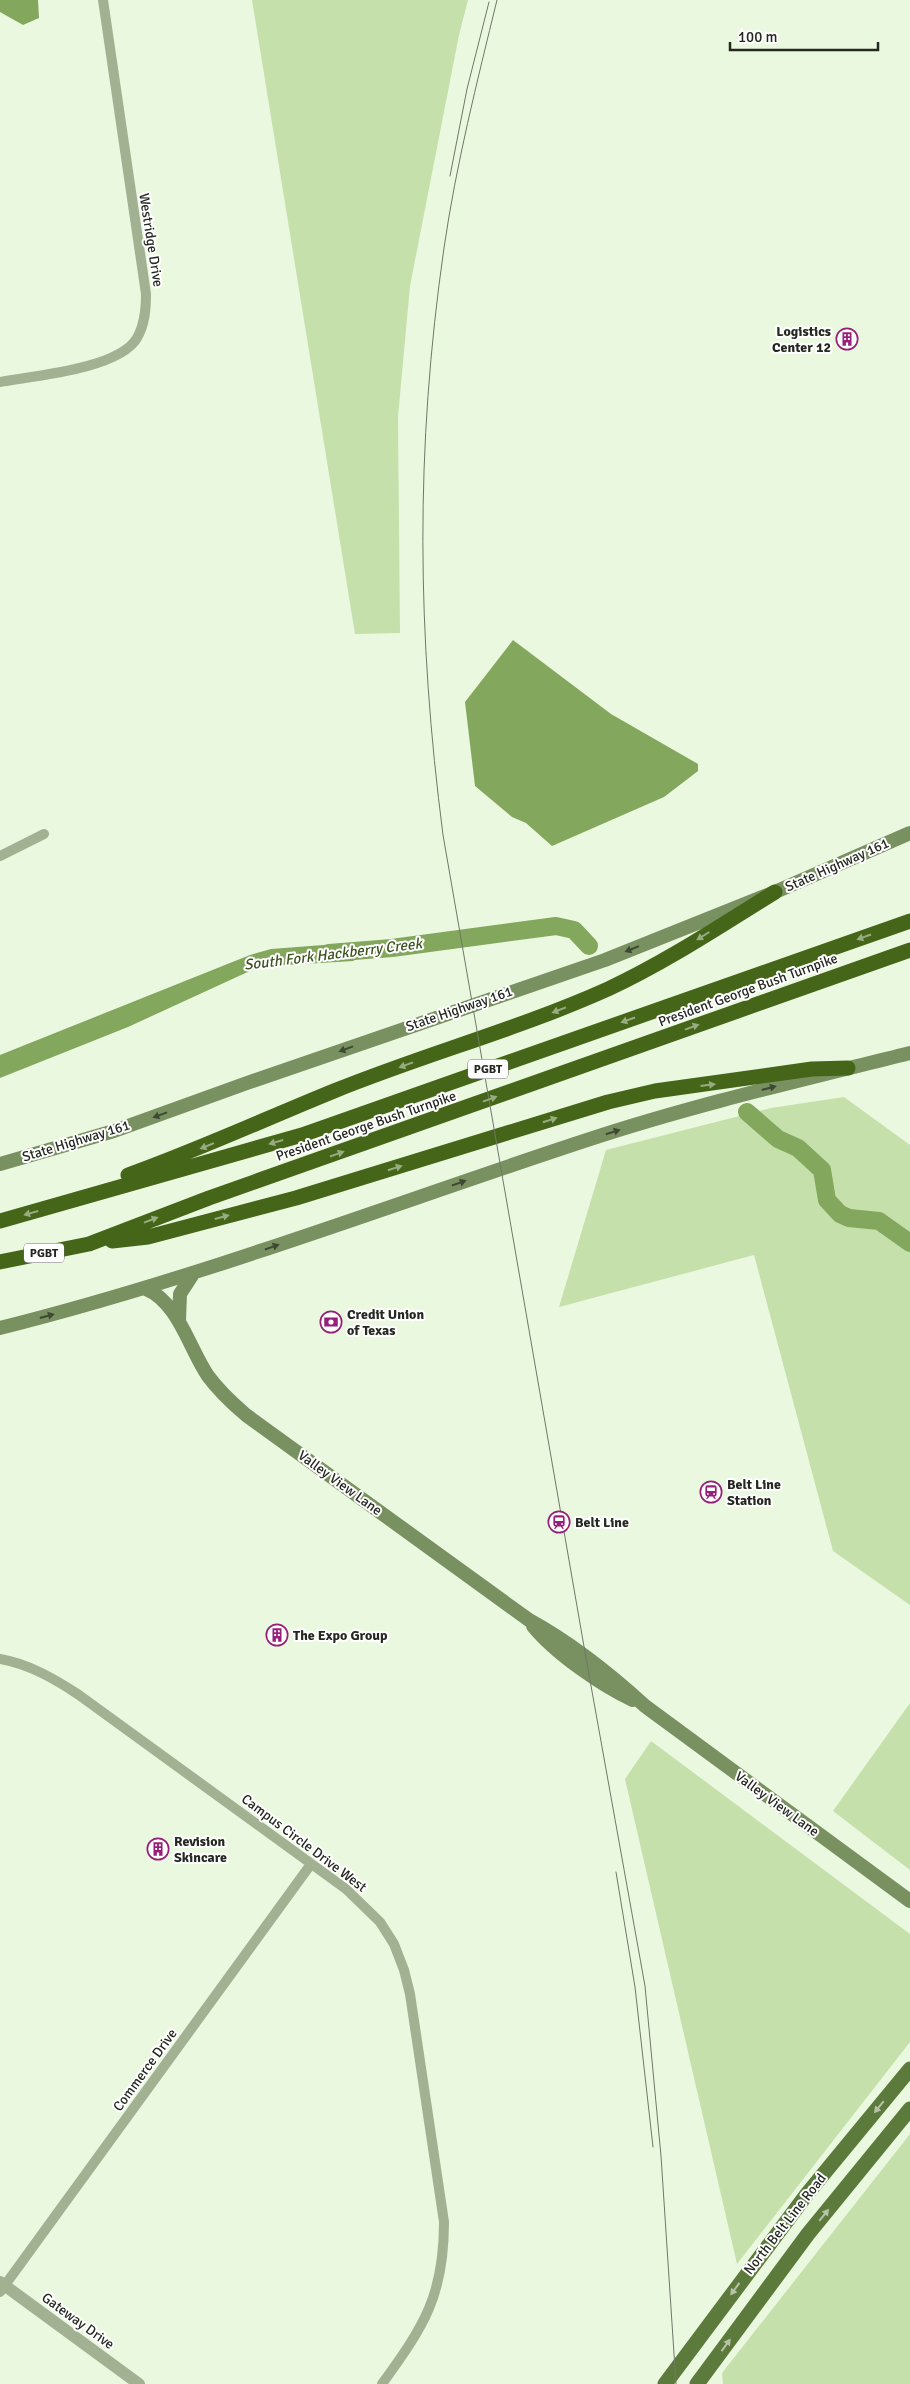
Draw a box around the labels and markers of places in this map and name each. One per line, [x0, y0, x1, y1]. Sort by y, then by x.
place label: Logistics Center 12 [772, 323, 831, 356]
building icon: Logistics Center 12 [835, 327, 859, 351]
place label: Credit Union of Texas [347, 1306, 424, 1339]
bank icon: Credit Union of Texas [319, 1310, 343, 1334]
place label: Belt Line Station [727, 1476, 781, 1509]
station icon: Belt Line Station [699, 1480, 723, 1504]
station icon: Belt Line [547, 1510, 571, 1534]
place label: Belt Line [575, 1514, 629, 1531]
building icon: The Expo Group [265, 1623, 289, 1647]
place label: The Expo Group [293, 1627, 388, 1644]
place label: Revision Skincare [174, 1833, 227, 1866]
building icon: Revision Skincare [146, 1837, 170, 1861]

